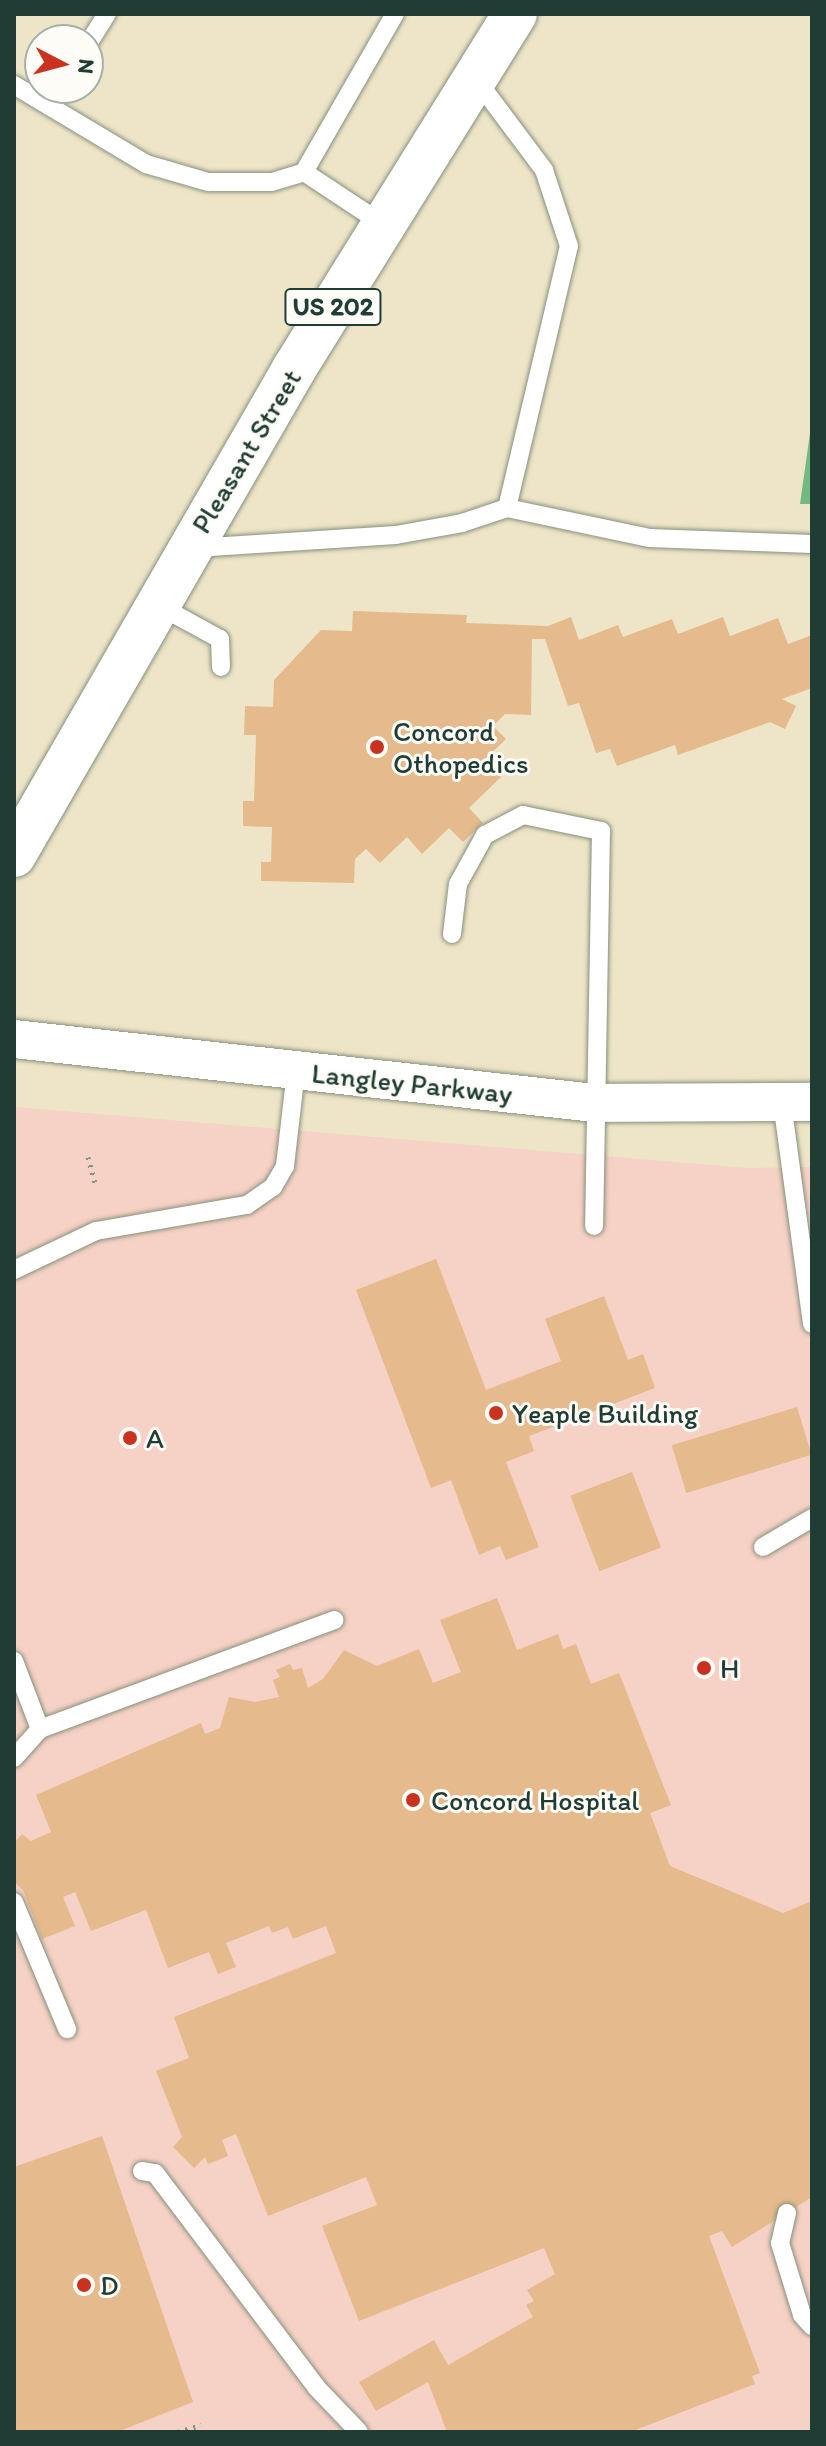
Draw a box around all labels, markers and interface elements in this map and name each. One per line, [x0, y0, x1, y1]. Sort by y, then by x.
north arrow [24, 24, 104, 104]
text: N [72, 58, 101, 75]
road number: US 202 [283, 285, 383, 329]
street label: Pleasant Street [184, 363, 308, 539]
place label: Concord Othopedics [393, 714, 528, 780]
marker: Concord Othopedics [368, 738, 386, 756]
street label: Langley Parkway [311, 1056, 513, 1110]
place label: Yeaple Building [512, 1396, 699, 1430]
marker: Yeaple Building [487, 1404, 505, 1422]
place label: A [146, 1421, 164, 1455]
marker: A [121, 1429, 139, 1447]
place label: H [720, 1651, 739, 1685]
marker: H [695, 1659, 713, 1677]
place label: Concord Hospital [431, 1783, 639, 1817]
marker: Concord Hospital [402, 1789, 424, 1811]
place label: D [100, 2268, 119, 2302]
marker: D [75, 2276, 93, 2294]

